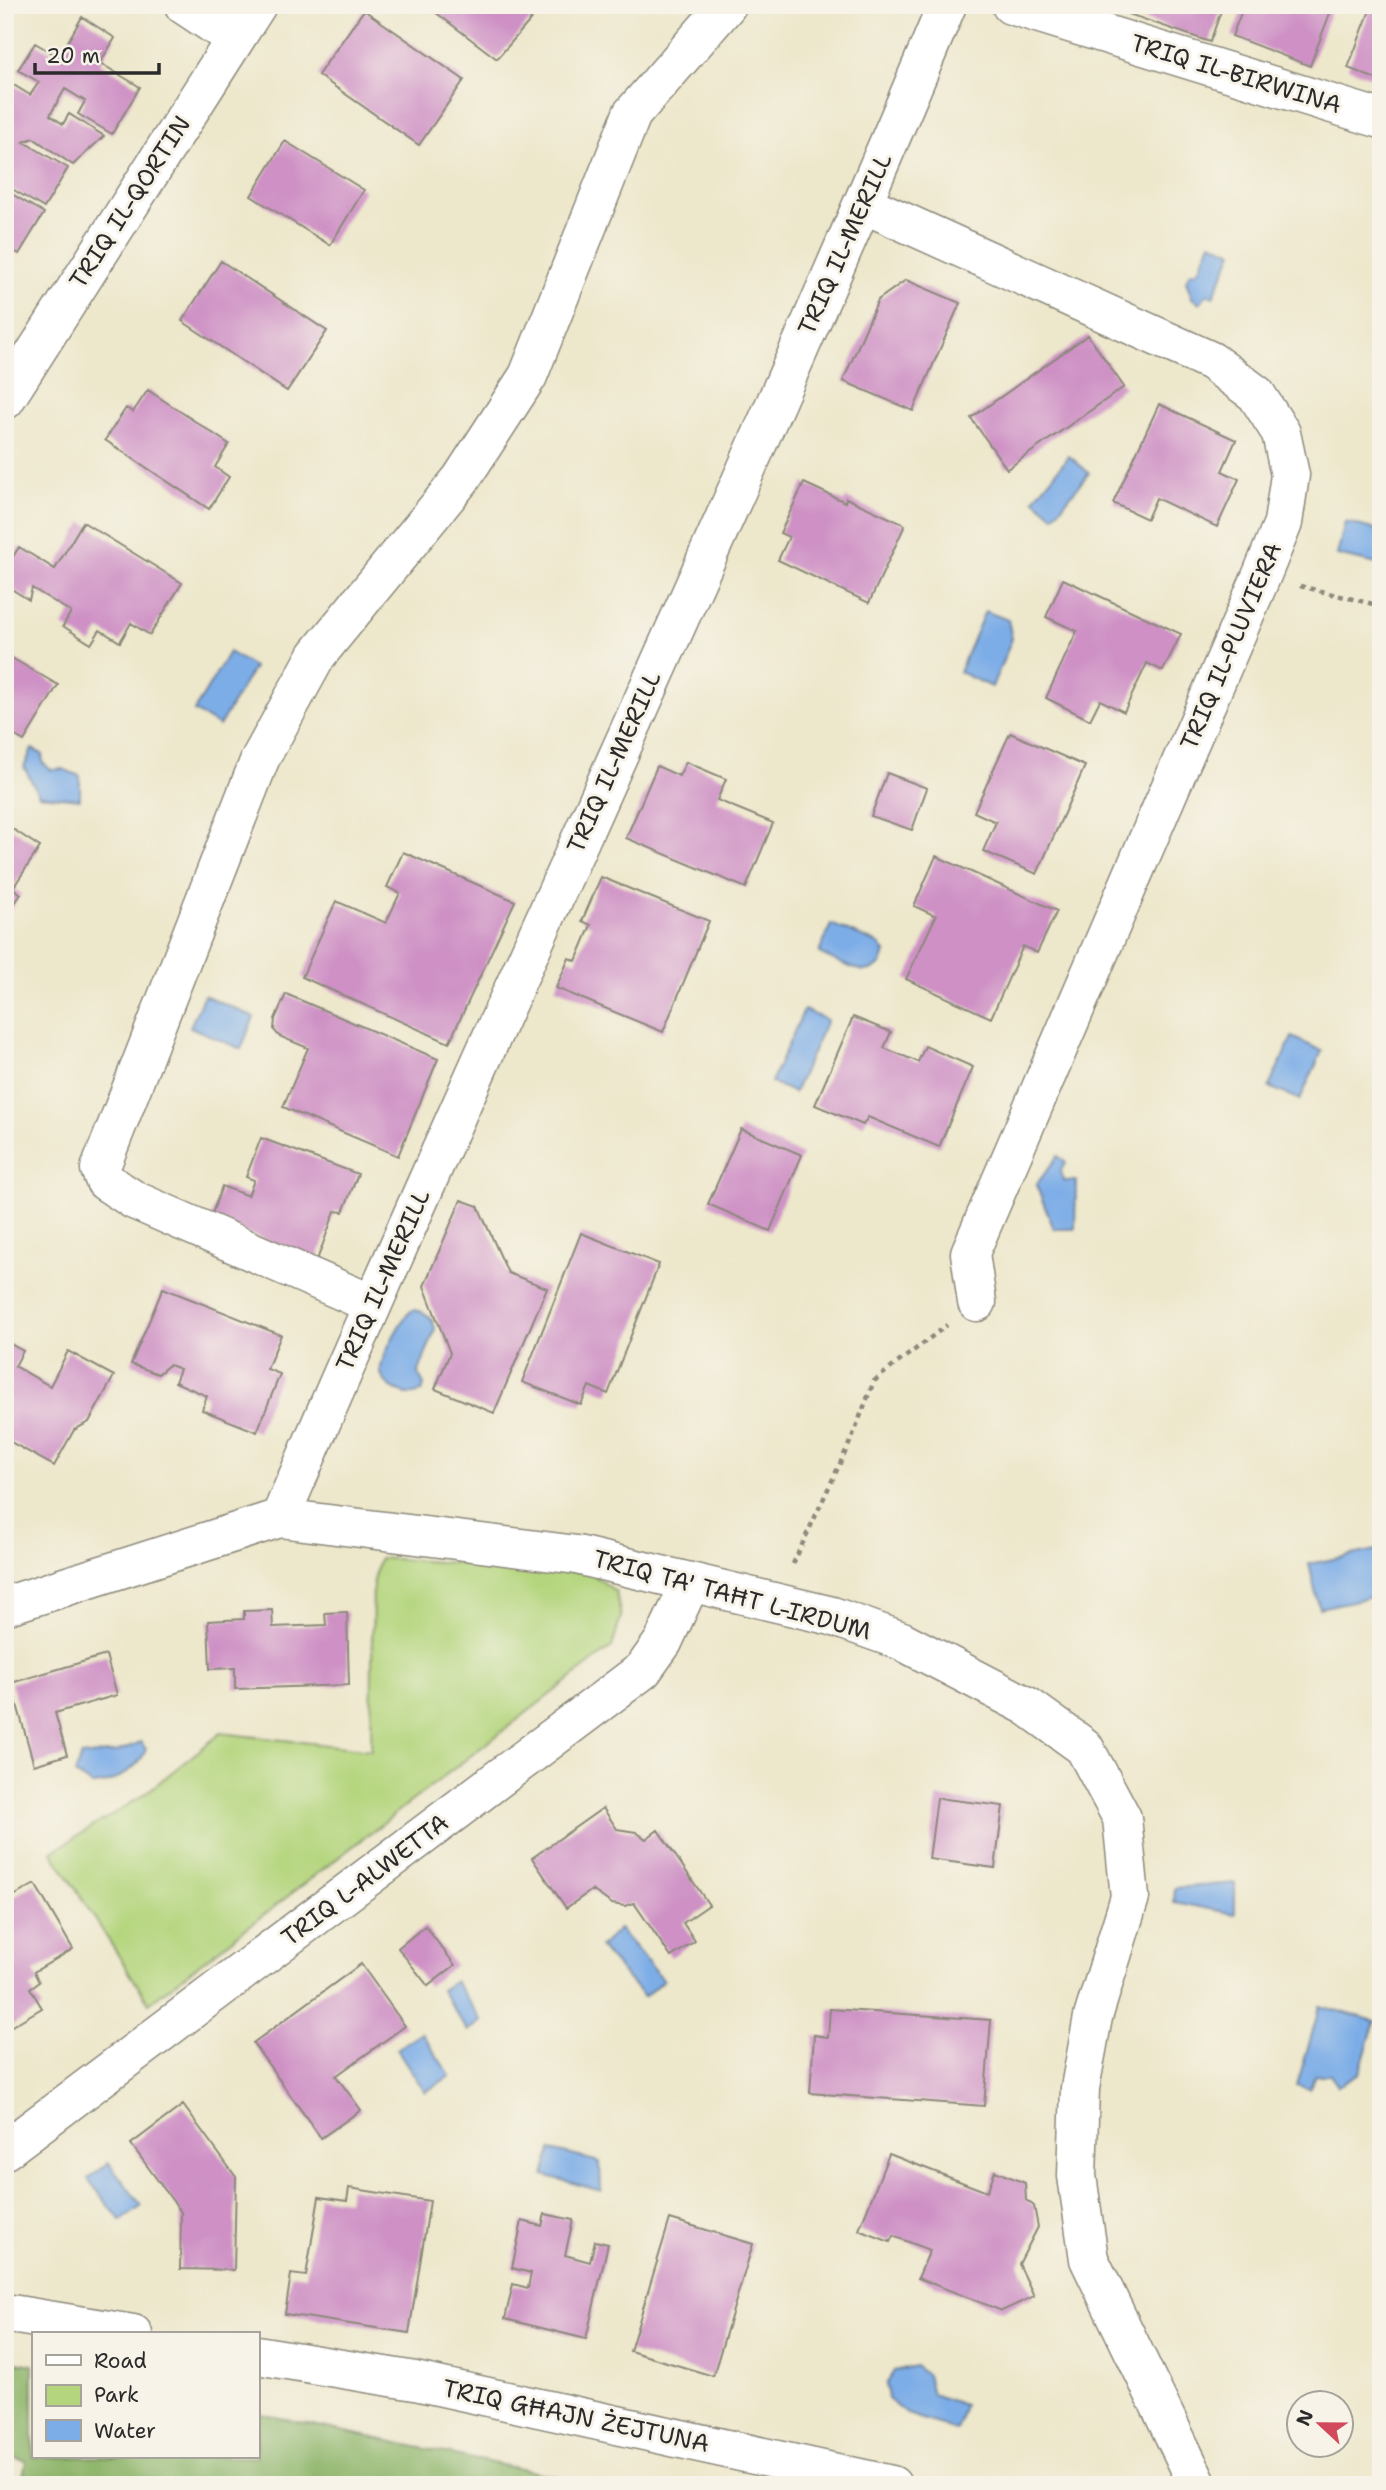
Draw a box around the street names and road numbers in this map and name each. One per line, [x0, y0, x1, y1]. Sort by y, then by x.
street label: TRIQ IL-BIRWINA [1127, 27, 1345, 121]
street label: TRIQ IL-QORTIN [62, 109, 198, 295]
street label: TRIQ IL-MERILL [791, 148, 899, 340]
street label: TRIQ IL-PLUVIERA [1173, 537, 1289, 755]
street label: TRIQ IL-MERILL [560, 666, 668, 858]
street label: TRIQ IL-MERILL [329, 1184, 437, 1376]
street label: TRIQ TA' TAĦT L-IRDUM [590, 1542, 874, 1648]
street label: TRIQ L-ALWETTA [275, 1807, 455, 1953]
street label: TRIQ GĦAJN ŻEJTUNA [440, 2372, 712, 2460]

